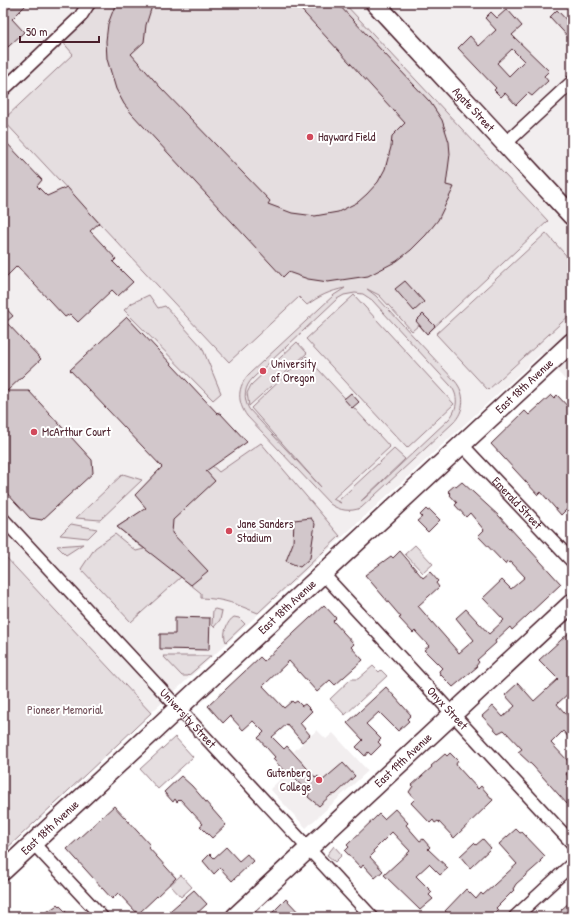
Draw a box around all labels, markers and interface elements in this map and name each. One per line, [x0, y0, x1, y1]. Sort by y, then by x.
scale bar [20, 18, 99, 44]
text: 50 m [26, 23, 47, 40]
street label: Agate Street [449, 83, 500, 136]
place label: Hayward Field [318, 128, 376, 145]
marker: Hayward Field [305, 132, 315, 142]
street label: East 18th Avenue [491, 354, 557, 417]
place label: University of Oregon [271, 355, 316, 386]
marker: University of Oregon [258, 366, 268, 376]
place label: McArthur Court [42, 423, 111, 440]
marker: McArthur Court [29, 427, 39, 437]
street label: Emerald Street [488, 473, 547, 533]
place label: Jane Sanders Stadium [237, 515, 294, 546]
marker: Jane Sanders Stadium [224, 526, 234, 536]
street label: East 18th Avenue [254, 575, 320, 638]
street label: Onyx Street [423, 683, 473, 734]
street label: University Street [156, 684, 221, 752]
park label: Pioneer Memorial [27, 701, 104, 718]
street label: East 19th Avenue [371, 729, 436, 791]
place label: Gutenberg College [266, 764, 311, 795]
marker: Gutenberg College [314, 775, 324, 785]
street label: East 18th Avenue [17, 796, 82, 858]

